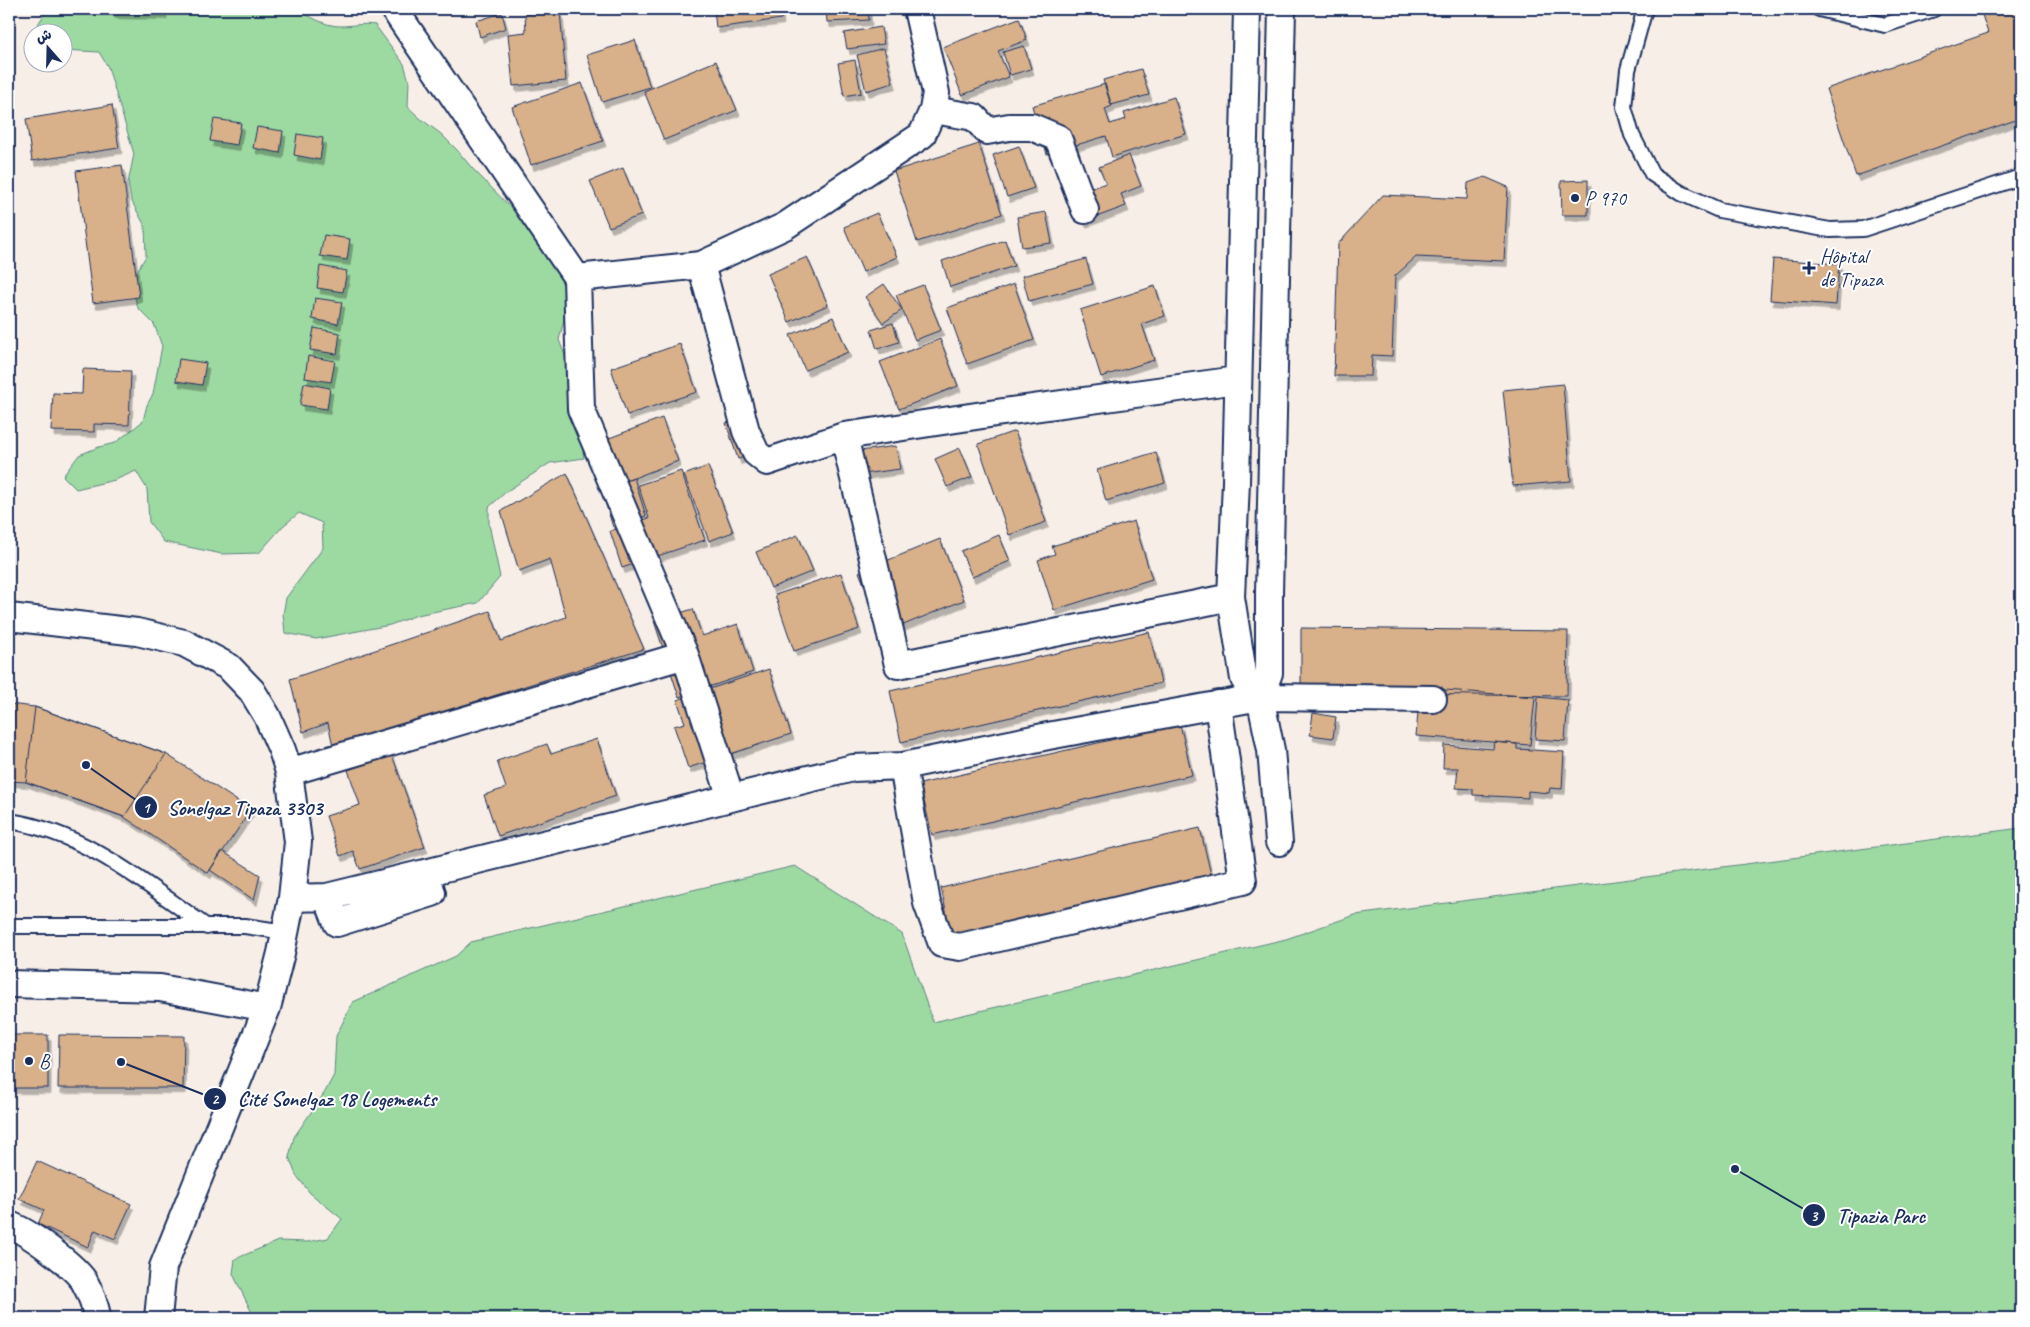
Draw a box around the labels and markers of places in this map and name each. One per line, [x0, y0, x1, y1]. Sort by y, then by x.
place label: P 970 [1585, 186, 1628, 211]
marker: P 970 [1569, 192, 1581, 204]
place label: Hôpital de Tipaza [1820, 244, 1884, 292]
marker: Hôpital de Tipaza [1802, 261, 1816, 275]
callout: Sonelgaz Tipaza 3303 [133, 789, 333, 825]
place label: B [39, 1049, 51, 1074]
marker: B [23, 1055, 35, 1067]
callout: Cité Sonelgaz 18 Logements [203, 1081, 446, 1117]
callout: Tipazia Parc [1801, 1197, 1935, 1233]

